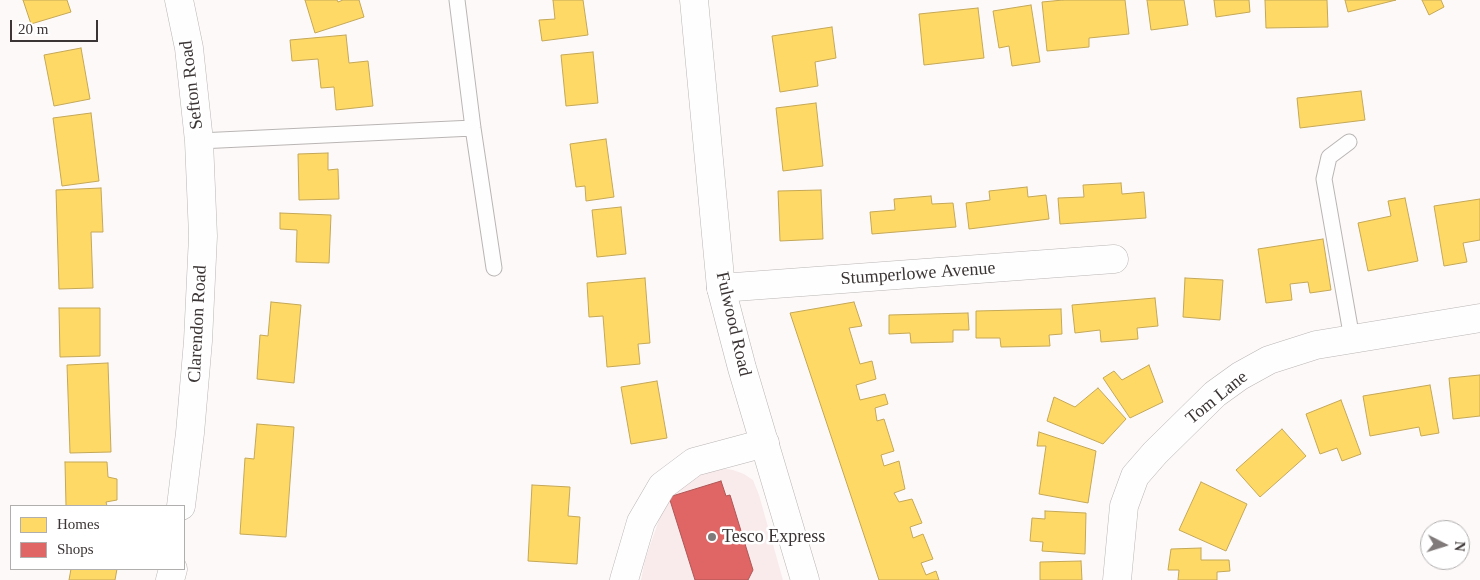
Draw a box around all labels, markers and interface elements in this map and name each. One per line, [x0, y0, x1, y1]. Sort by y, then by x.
scale bar [12, 10, 100, 42]
text: 20 m [18, 21, 48, 37]
street label: Sefton Road [176, 39, 208, 131]
street label: Stumperlowe Avenue [840, 258, 996, 290]
street label: Clarendon Road [184, 265, 212, 383]
street label: Fulwood Road [710, 270, 756, 378]
street label: Tom Lane [1182, 367, 1252, 429]
legend [10, 505, 185, 570]
text: Homes [57, 516, 100, 532]
north arrow [1420, 520, 1470, 570]
place label: Tesco Express [722, 526, 825, 548]
marker: Tesco Express [706, 531, 718, 543]
text: Shops [57, 541, 94, 557]
text: N [1452, 541, 1467, 552]

